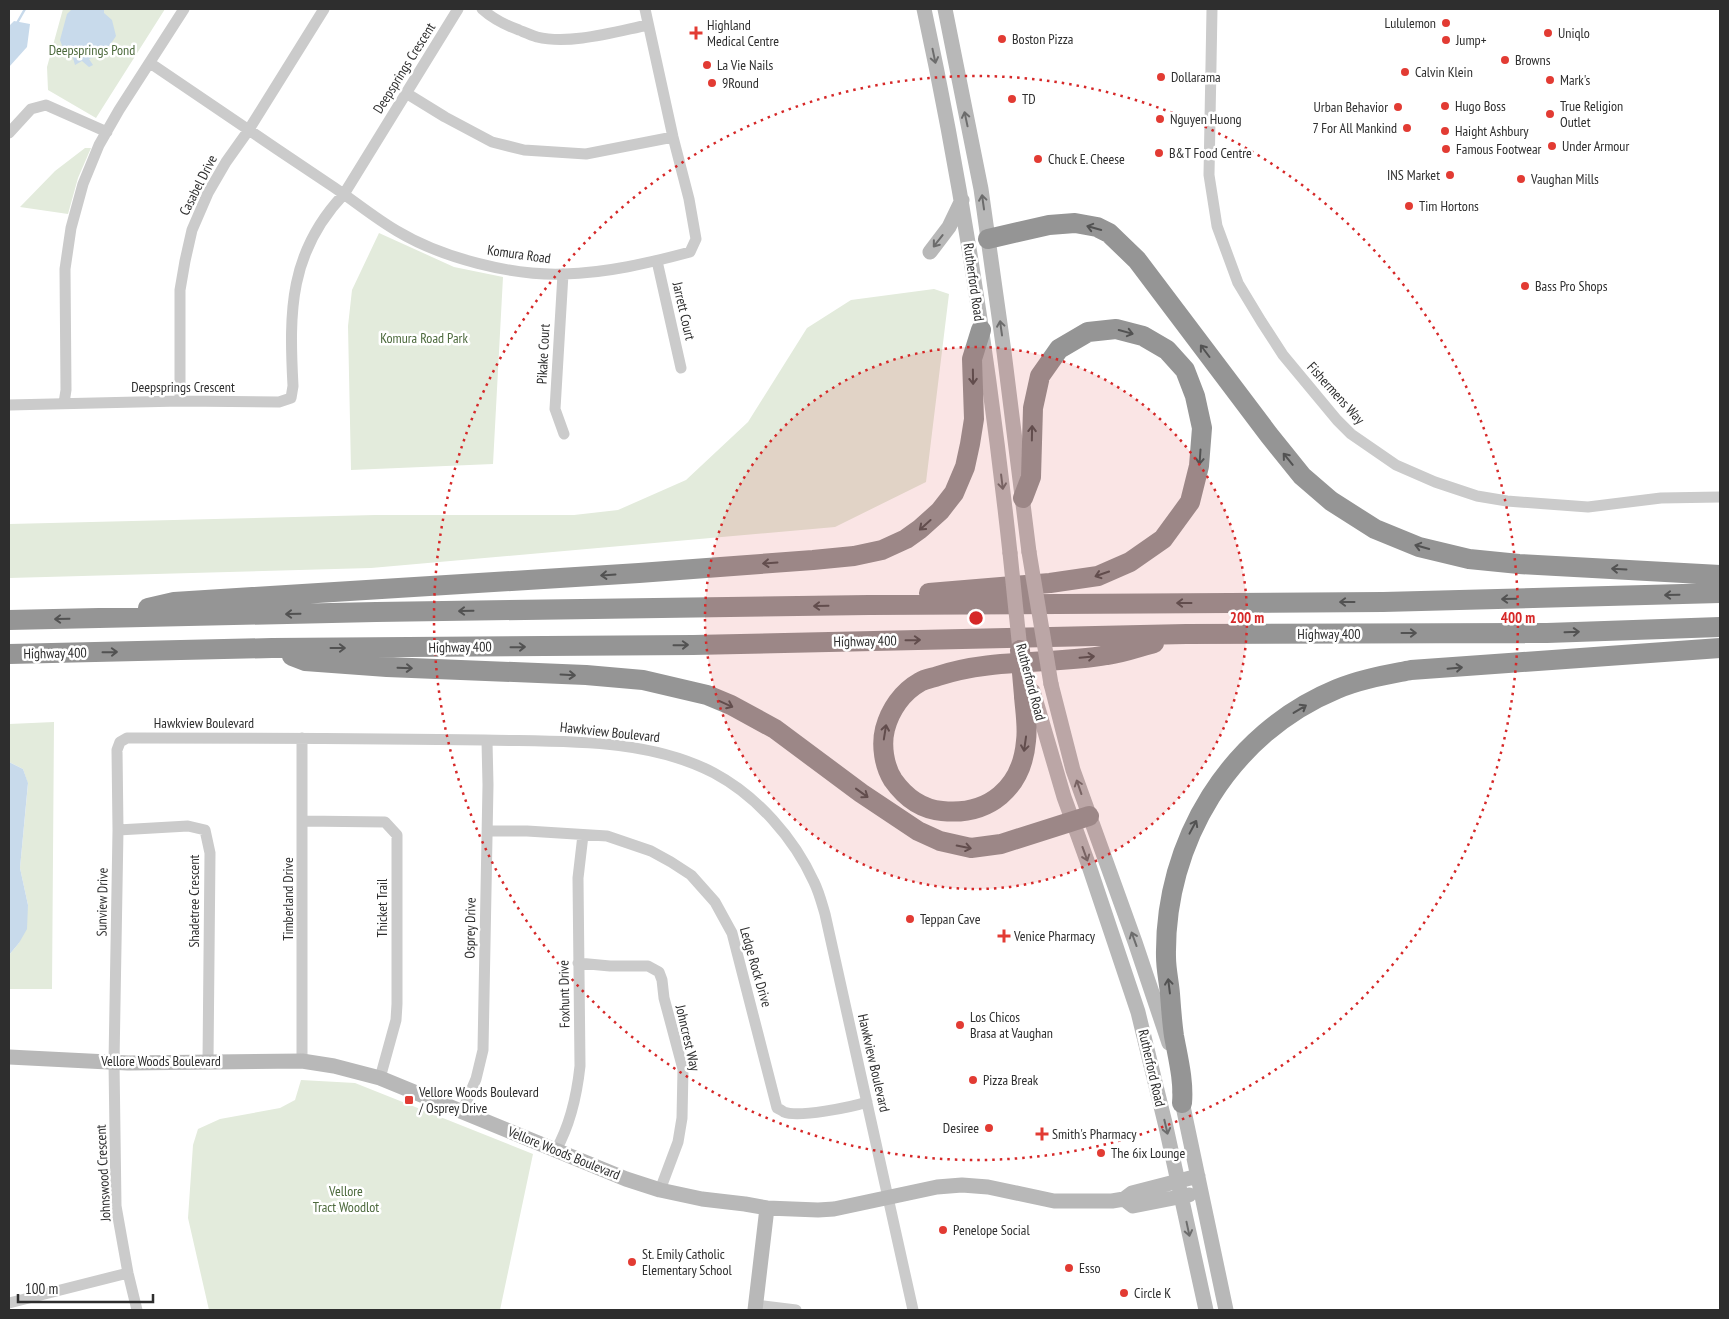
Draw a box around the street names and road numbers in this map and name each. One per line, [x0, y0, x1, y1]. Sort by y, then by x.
street label: Deepsprings Crescent [369, 19, 439, 117]
street label: Casabel Drive [175, 151, 221, 218]
street label: Komura Road [486, 241, 552, 267]
street label: Rutherford Road [960, 242, 988, 322]
street label: Jarrett Court [668, 279, 699, 342]
street label: Pikake Court [532, 323, 554, 385]
street label: Fishermens Way [1303, 358, 1369, 428]
street label: Deepsprings Crescent [131, 378, 235, 396]
street label: Highway 400 [1297, 625, 1361, 643]
street label: Highway 400 [833, 631, 897, 651]
street label: Highway 400 [428, 637, 492, 657]
street label: Rutherford Road [1012, 642, 1050, 722]
street label: Highway 400 [23, 643, 87, 663]
street label: Hawkview Boulevard [154, 714, 254, 732]
street label: Hawkview Boulevard [559, 718, 661, 746]
street label: Shadetree Crescent [185, 854, 203, 947]
street label: Timberland Drive [279, 857, 297, 941]
street label: Sunview Drive [92, 867, 112, 937]
street label: Thicket Trail [373, 878, 391, 937]
street label: Osprey Drive [460, 897, 480, 959]
street label: Ledge Rock Drive [736, 925, 776, 1009]
street label: Foxhunt Drive [554, 960, 574, 1028]
street label: Johncrest Way [671, 1002, 705, 1074]
street label: Hawkview Boulevard [854, 1012, 894, 1114]
street label: Rutherford Road [1134, 1028, 1170, 1108]
street label: Vellore Woods Boulevard [100, 1052, 221, 1070]
street label: Vellore Woods Boulevard [504, 1122, 623, 1184]
street label: Johnswood Crescent [91, 1124, 115, 1223]

